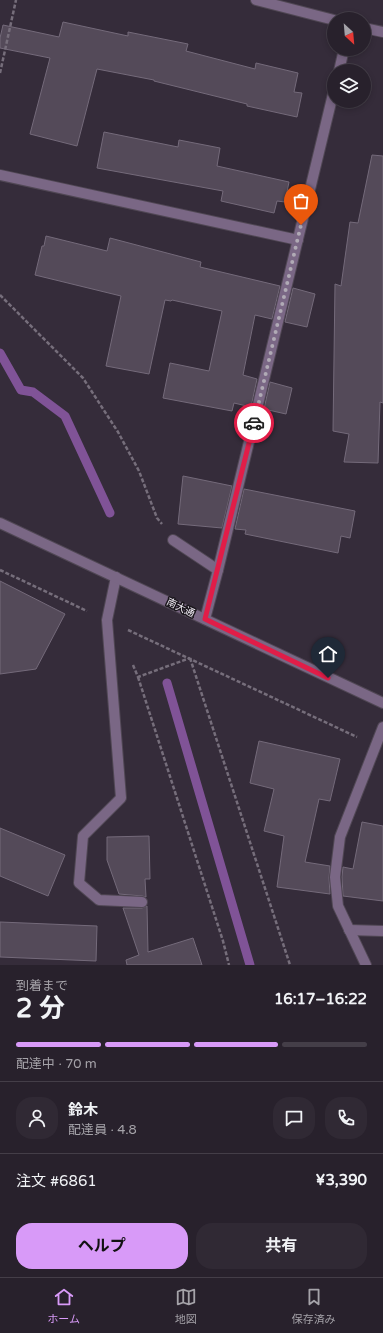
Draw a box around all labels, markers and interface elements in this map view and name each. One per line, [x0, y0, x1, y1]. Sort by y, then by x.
north arrow [327, 12, 371, 56]
map controls [327, 12, 371, 108]
button: layers [327, 64, 371, 108]
pin [284, 184, 318, 225]
icon: bag [290, 190, 312, 212]
courier [234, 403, 274, 443]
icon: car [243, 412, 265, 434]
street label: 南大通 [164, 596, 197, 620]
pin [311, 637, 345, 678]
icon: home [317, 643, 339, 665]
text: 到着まで [16, 978, 68, 994]
text: 16:17–16:22 [274, 990, 367, 1008]
text: 2 分 [16, 993, 65, 1024]
text: 配達中 · 70 m [16, 1056, 97, 1072]
button: person [16, 1097, 58, 1139]
button: chat [273, 1097, 315, 1139]
button: phone [325, 1097, 367, 1139]
text: 鈴木 [68, 1101, 98, 1119]
text: 配達員 · 4.8 [68, 1122, 137, 1138]
text: ¥3,390 [316, 1171, 367, 1189]
text: 注文 #6861 [16, 1172, 97, 1190]
button: ヘルプ [16, 1223, 188, 1269]
button: 共有 [196, 1223, 367, 1269]
tab: ホーム [47, 1286, 80, 1326]
tab: 地図 [175, 1286, 197, 1326]
tab: 保存済み [292, 1286, 336, 1326]

